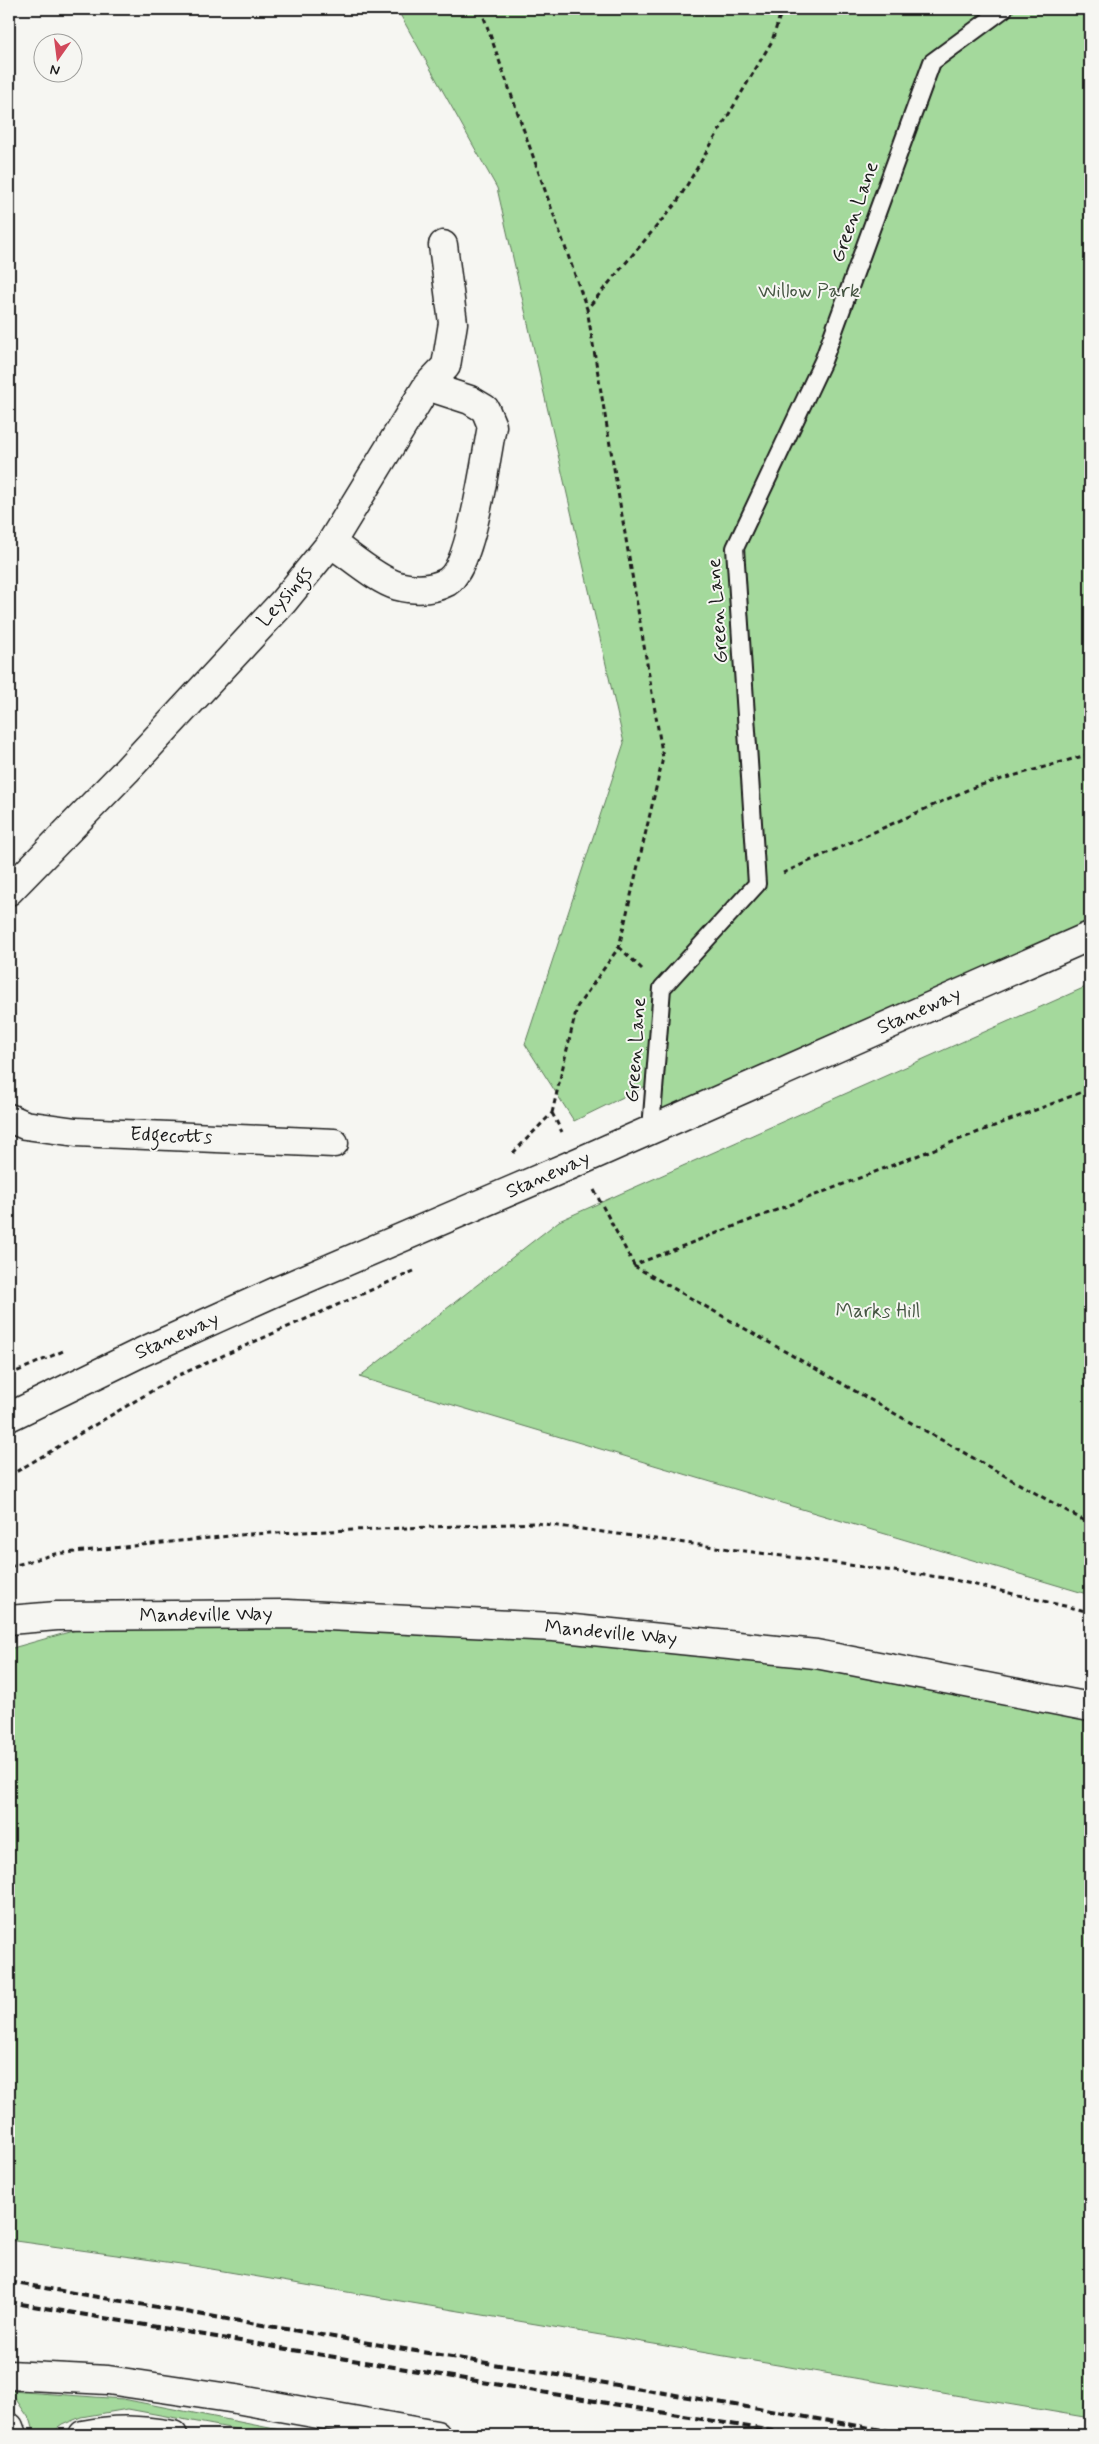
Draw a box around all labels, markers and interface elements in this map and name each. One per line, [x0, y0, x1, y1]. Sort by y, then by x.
north arrow [32, 32, 82, 82]
text: N [48, 60, 62, 80]
street label: Green Lane [824, 158, 886, 266]
park label: Willow Park [758, 278, 860, 305]
street label: Green Lane [701, 557, 735, 665]
street label: Leysings [251, 561, 320, 634]
street label: Staneway [873, 981, 965, 1041]
street label: Green Lane [619, 996, 653, 1104]
street label: Edgecotts [129, 1121, 213, 1153]
street label: Staneway [502, 1145, 594, 1205]
park label: Marks Hill [836, 1298, 920, 1325]
street label: Staneway [131, 1306, 223, 1366]
street label: Mandeville Way [139, 1600, 273, 1630]
street label: Mandeville Way [544, 1614, 678, 1652]

